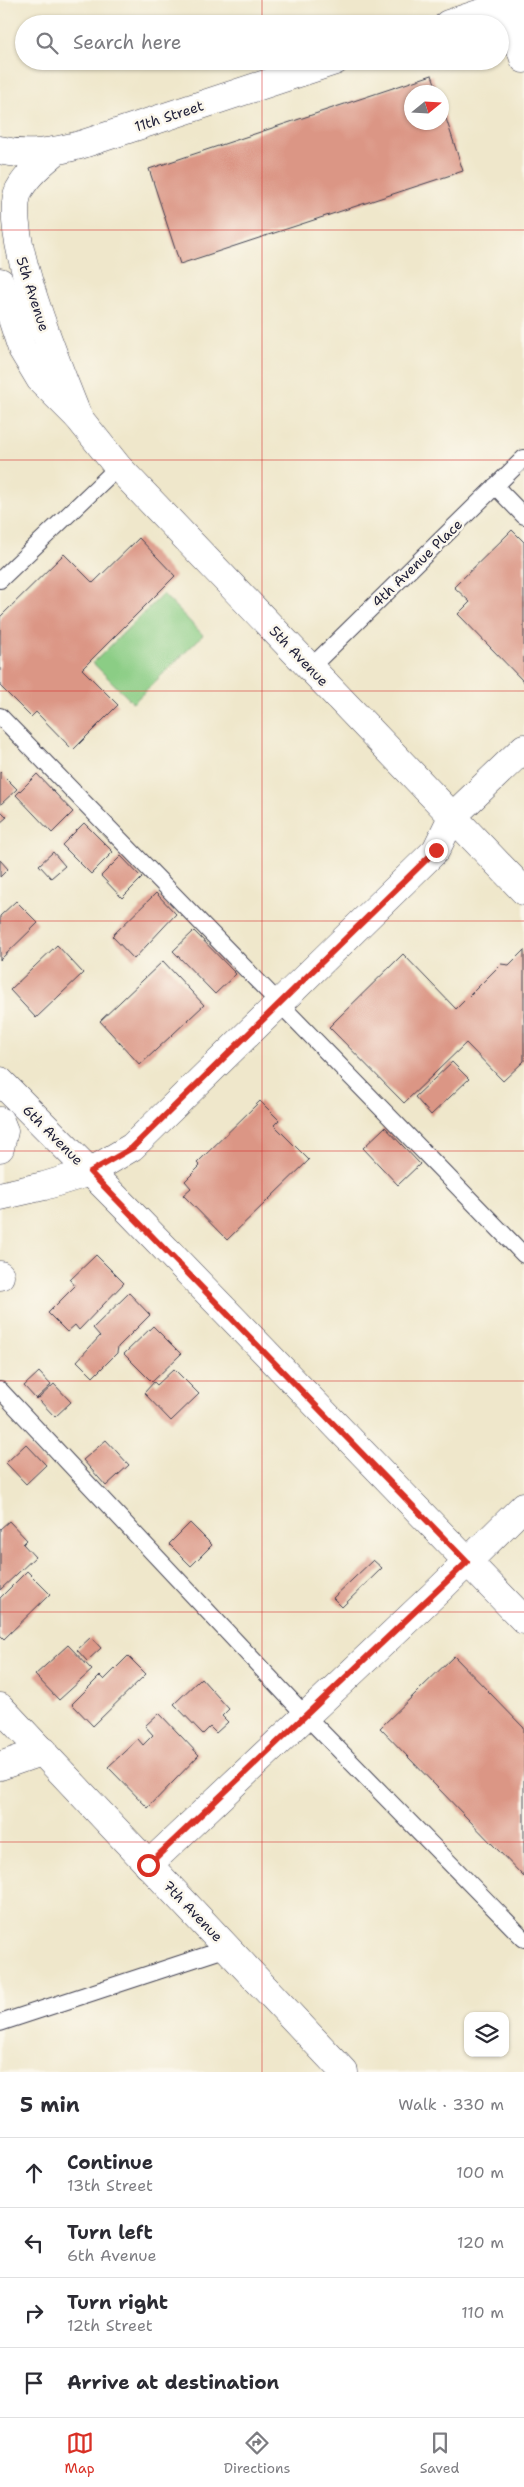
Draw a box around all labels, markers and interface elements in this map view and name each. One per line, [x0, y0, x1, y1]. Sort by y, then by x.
search box [15, 15, 509, 70]
icon: search [33, 29, 61, 57]
text: Search here [73, 30, 182, 55]
north arrow [404, 85, 449, 130]
street label: 11th Street [132, 96, 206, 136]
street label: 5th Avenue [12, 254, 54, 334]
street label: 4th Avenue Place [368, 515, 466, 611]
street label: 5th Avenue [266, 622, 332, 690]
route end [425, 839, 448, 862]
street label: 6th Avenue [19, 1101, 87, 1169]
route start [137, 1854, 160, 1877]
street label: 7th Avenue [159, 1877, 227, 1945]
map controls [464, 2012, 509, 2057]
button: layers [464, 2012, 509, 2057]
text: 5 min [20, 2091, 80, 2119]
text: Walk · 330 m [398, 2094, 504, 2115]
text: Continue [67, 2150, 153, 2175]
icon: ahead [20, 2159, 48, 2187]
text: 100 m [456, 2162, 504, 2183]
text: 13th Street [67, 2175, 153, 2196]
text: Turn left [67, 2220, 153, 2245]
icon: left [20, 2229, 48, 2257]
text: 120 m [457, 2232, 504, 2253]
text: 6th Avenue [67, 2245, 156, 2266]
text: Turn right [67, 2290, 168, 2315]
icon: right [20, 2299, 48, 2327]
text: 110 m [461, 2302, 504, 2323]
text: 12th Street [67, 2315, 153, 2336]
icon: arrive [20, 2369, 48, 2397]
text: Arrive at destination [67, 2370, 279, 2395]
tab: Map [65, 2429, 95, 2477]
tab: Directions [224, 2429, 290, 2477]
tab: Saved [420, 2429, 459, 2477]

